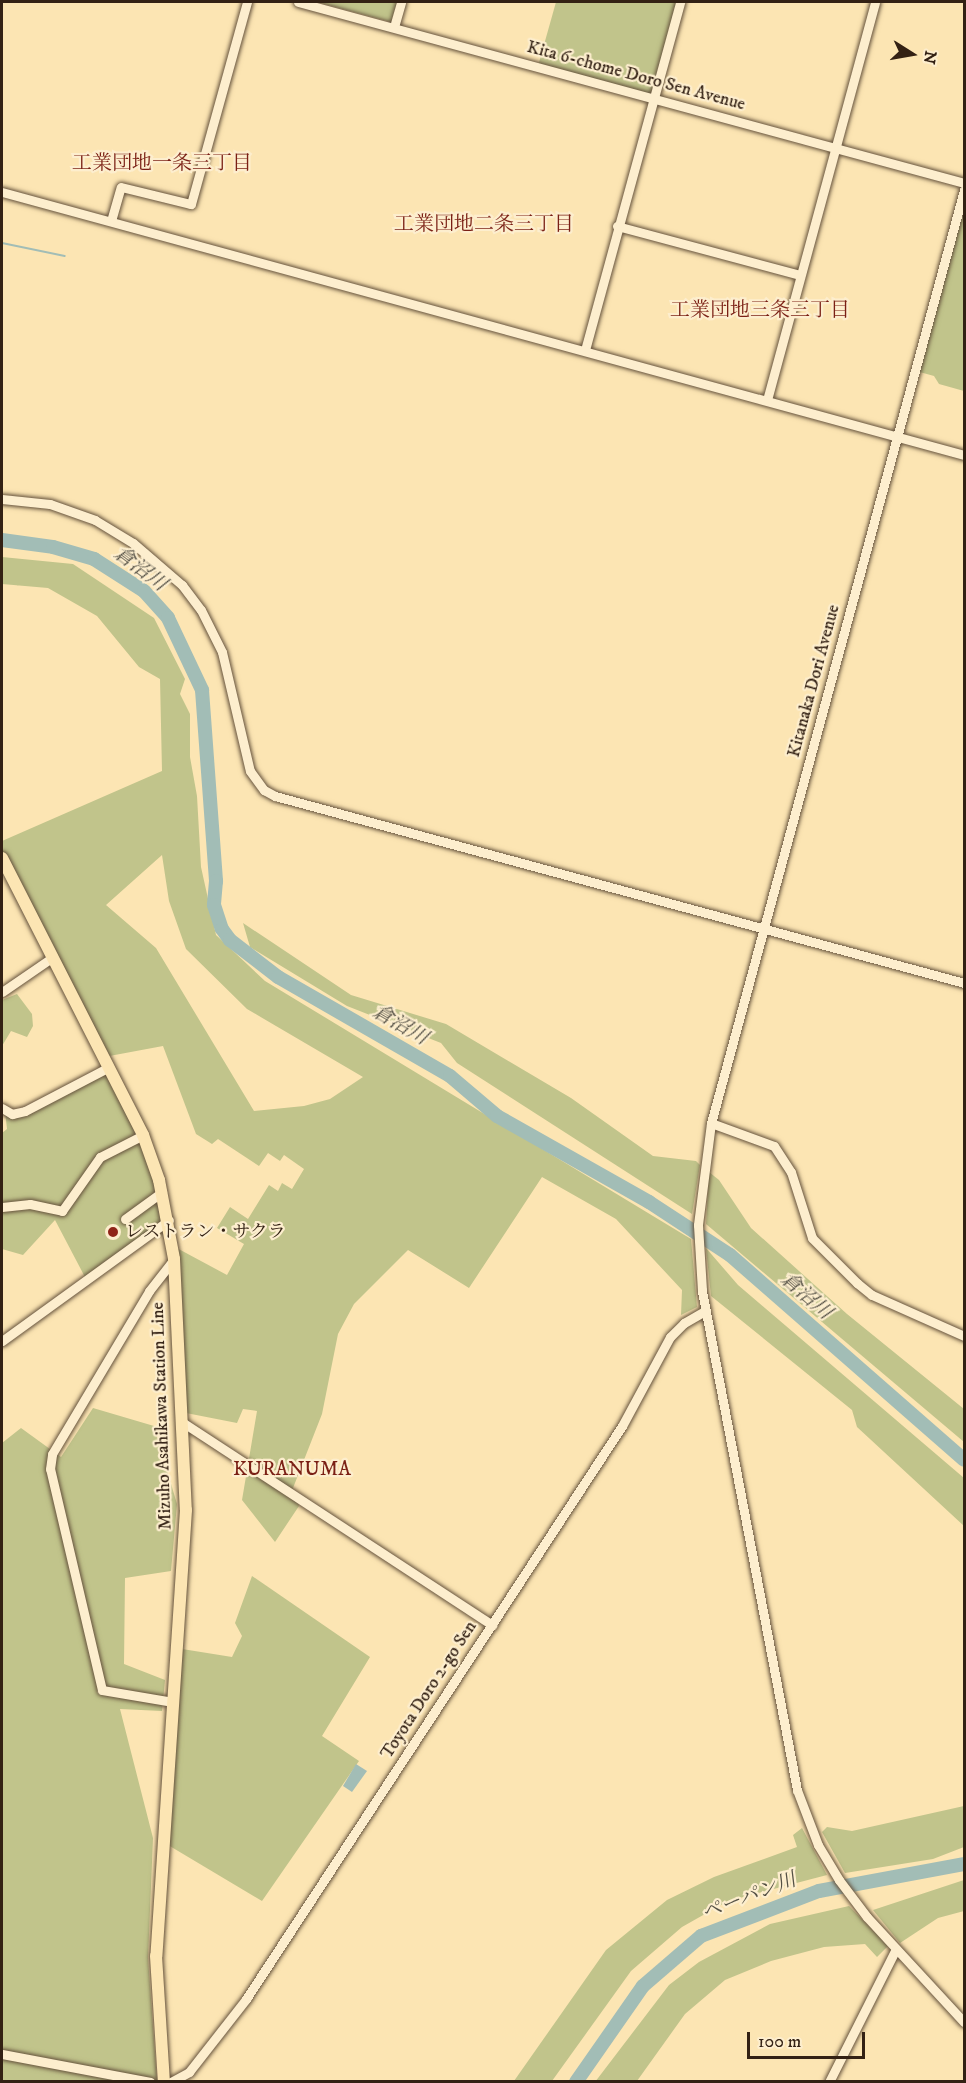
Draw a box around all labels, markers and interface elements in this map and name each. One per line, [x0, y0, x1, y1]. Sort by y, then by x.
north arrow [882, 24, 942, 84]
street label: Kita 6-chome Doro Sen Avenue [524, 36, 748, 116]
text: N [919, 49, 941, 66]
district label: 工業団地一条三丁目 [72, 151, 252, 175]
district label: 工業団地二条三丁目 [394, 212, 574, 236]
district label: 工業団地三条三丁目 [670, 298, 850, 322]
water label: 倉沼川 [109, 541, 171, 597]
street label: Kitanaka Dori Avenue [783, 602, 845, 760]
water label: 倉沼川 [368, 1000, 432, 1050]
place label: レストラン・サクラ [125, 1221, 287, 1243]
marker: レストラン・サクラ [106, 1225, 120, 1239]
water label: 倉沼川 [775, 1267, 837, 1325]
street label: Mizuho Asahikawa Station Line [147, 1302, 177, 1530]
district label: KURANUMA [227, 1457, 357, 1481]
street label: Toyota Doro 2-go Sen [376, 1617, 482, 1763]
water label: ペーパン川 [698, 1868, 800, 1926]
scale bar [750, 2020, 868, 2058]
text: 100 m [758, 2031, 801, 2053]

